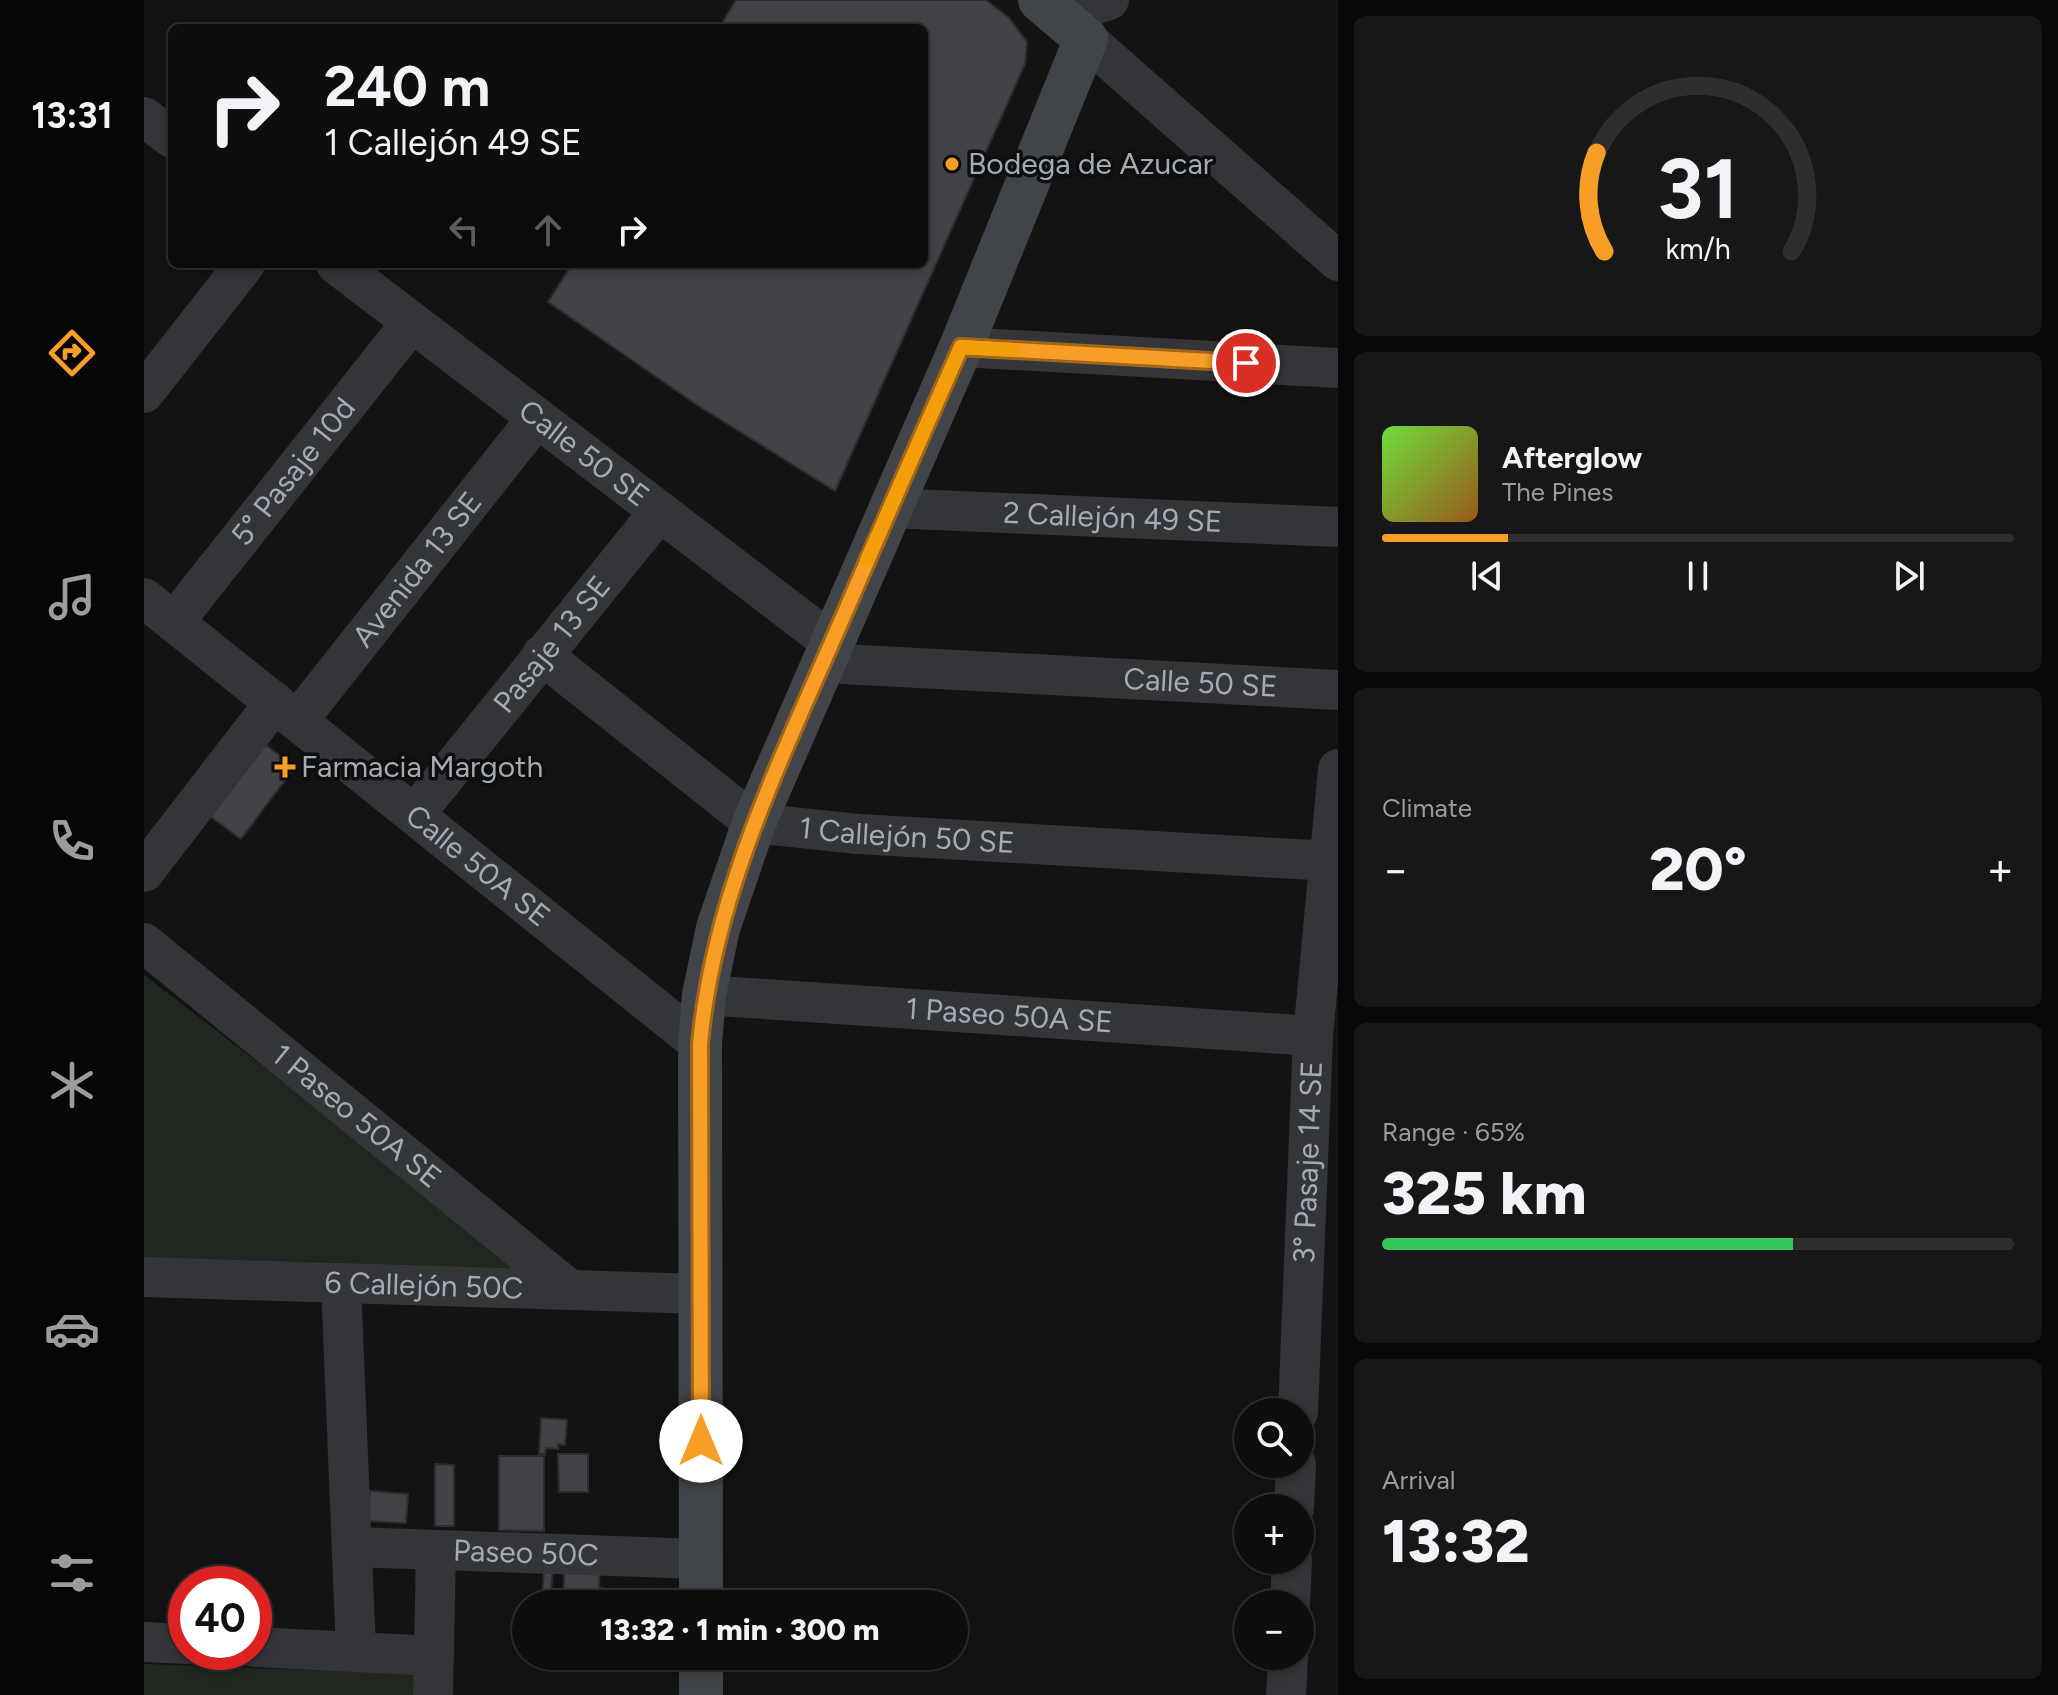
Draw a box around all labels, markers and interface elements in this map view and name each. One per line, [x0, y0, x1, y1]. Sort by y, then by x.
text: 240 m [324, 53, 490, 120]
icon: right [192, 56, 296, 160]
text: 13:31 [31, 94, 113, 137]
text: 1 Callejón 49 SE [324, 121, 582, 164]
text: 31 [1657, 138, 1739, 238]
place label: Bodega de Azucar [968, 145, 1213, 182]
marker: Bodega de Azucar [943, 155, 961, 173]
icon: left [442, 208, 486, 252]
icon: ahead [526, 208, 570, 252]
icon: right [610, 208, 654, 252]
text: km/h [1665, 232, 1731, 266]
icon: directions [44, 325, 100, 381]
pin [1212, 329, 1280, 397]
icon: arrive [1224, 341, 1268, 385]
street label: 5° Pasaje 10d [223, 390, 363, 553]
street label: Calle 50 SE [512, 392, 657, 515]
text: Afterglow [1502, 439, 1642, 476]
text: The Pines [1502, 476, 1613, 508]
street label: Avenida 13 SE [344, 484, 490, 654]
street label: 2 Callejón 49 SE [1002, 494, 1223, 540]
icon: previous [1465, 554, 1509, 598]
icon: pause [1676, 554, 1720, 598]
icon: next [1887, 554, 1931, 598]
street label: Pasaje 13 SE [485, 568, 618, 720]
icon: music [44, 569, 100, 625]
street label: Calle 50 SE [1123, 660, 1278, 705]
place label: Farmacia Margoth [301, 748, 543, 785]
marker: Farmacia Margoth [276, 758, 294, 776]
text: Climate [1382, 792, 1472, 824]
street label: Calle 50A SE [399, 796, 558, 934]
street label: 1 Callejón 50 SE [797, 809, 1016, 861]
icon: phone [44, 813, 100, 869]
text: 20° [1649, 833, 1747, 905]
text: − [1382, 843, 1409, 896]
text: + [1987, 843, 2014, 896]
street label: 1 Paseo 50A SE [904, 990, 1114, 1040]
street label: 1 Paseo 50A SE [265, 1036, 449, 1196]
icon: climate [44, 1057, 100, 1113]
street label: 3° Pasaje 14 SE [1285, 1060, 1330, 1264]
text: Range · 65% [1382, 1116, 1525, 1148]
text: 325 km [1382, 1157, 1587, 1229]
street label: 6 Callejón 50C [324, 1264, 524, 1307]
icon: car [44, 1301, 100, 1357]
map controls [1234, 1398, 1314, 1670]
button: search [1234, 1398, 1314, 1478]
position arrow [659, 1399, 743, 1483]
text: Arrival [1382, 1464, 1455, 1496]
button: + [1234, 1494, 1314, 1574]
text: 13:32 [1382, 1505, 1530, 1577]
street label: Paseo 50C [452, 1531, 599, 1573]
icon: filters [44, 1545, 100, 1601]
speed limit sign: 40 [168, 1566, 272, 1670]
button: − [1234, 1590, 1314, 1670]
text: 13:32 · 1 min · 300 m [601, 1611, 879, 1648]

